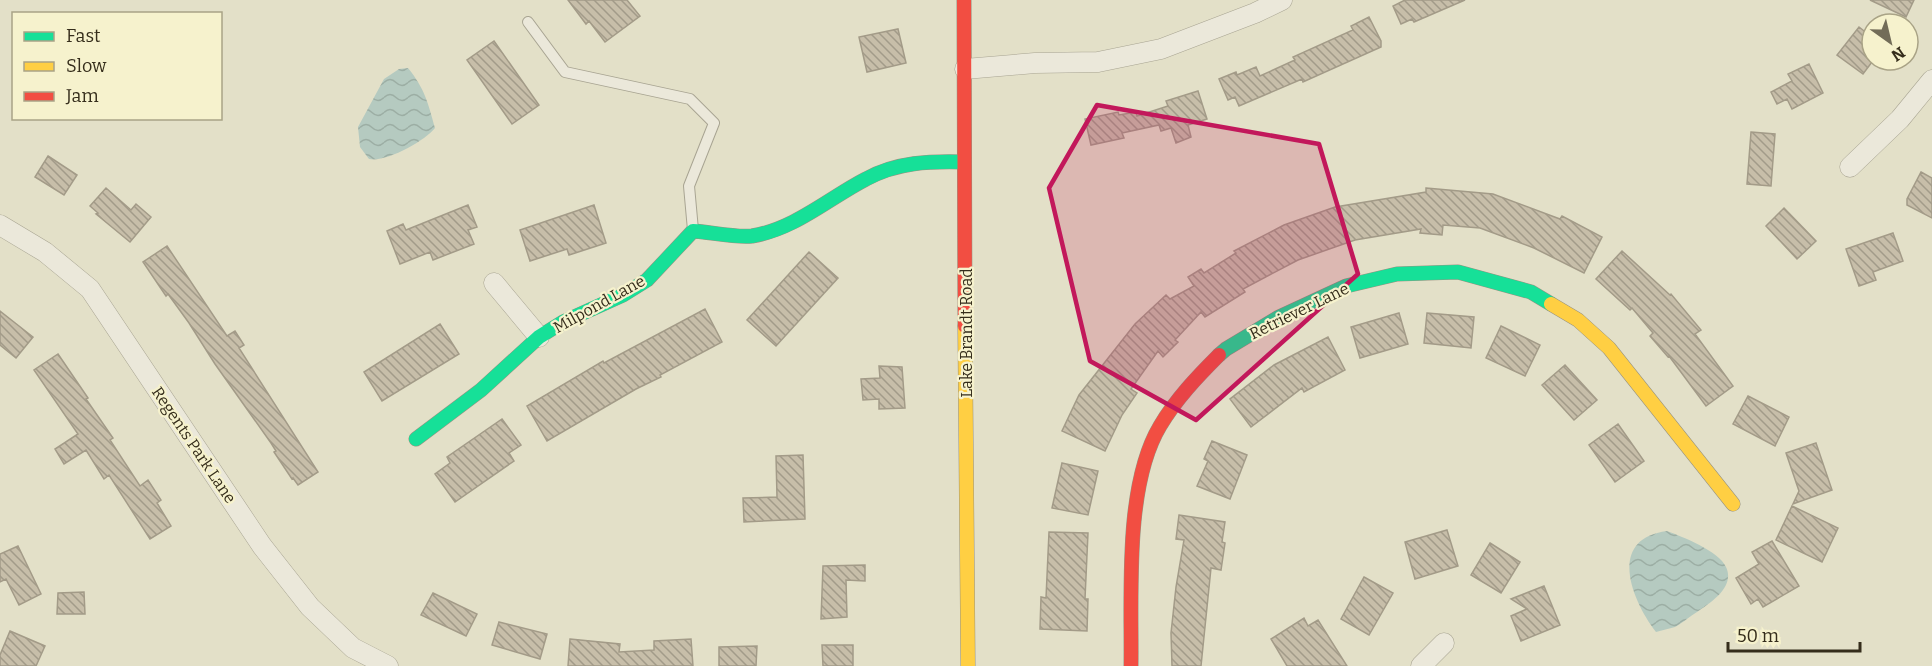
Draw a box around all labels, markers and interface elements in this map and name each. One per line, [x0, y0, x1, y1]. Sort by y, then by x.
legend [12, 12, 222, 120]
north arrow [1860, 12, 1920, 72]
text: Fast [66, 25, 101, 47]
text: N [1888, 43, 1909, 65]
text: Slow [66, 55, 107, 77]
text: Jam [65, 85, 99, 107]
street label: Lake Brandt Road [957, 268, 976, 398]
street label: Milpond Lane [550, 271, 648, 337]
street label: Retriever Lane [1246, 279, 1352, 343]
street label: Regents Park Lane [148, 383, 240, 507]
scale bar [1728, 615, 1860, 653]
text: 50 m [1737, 625, 1779, 647]

